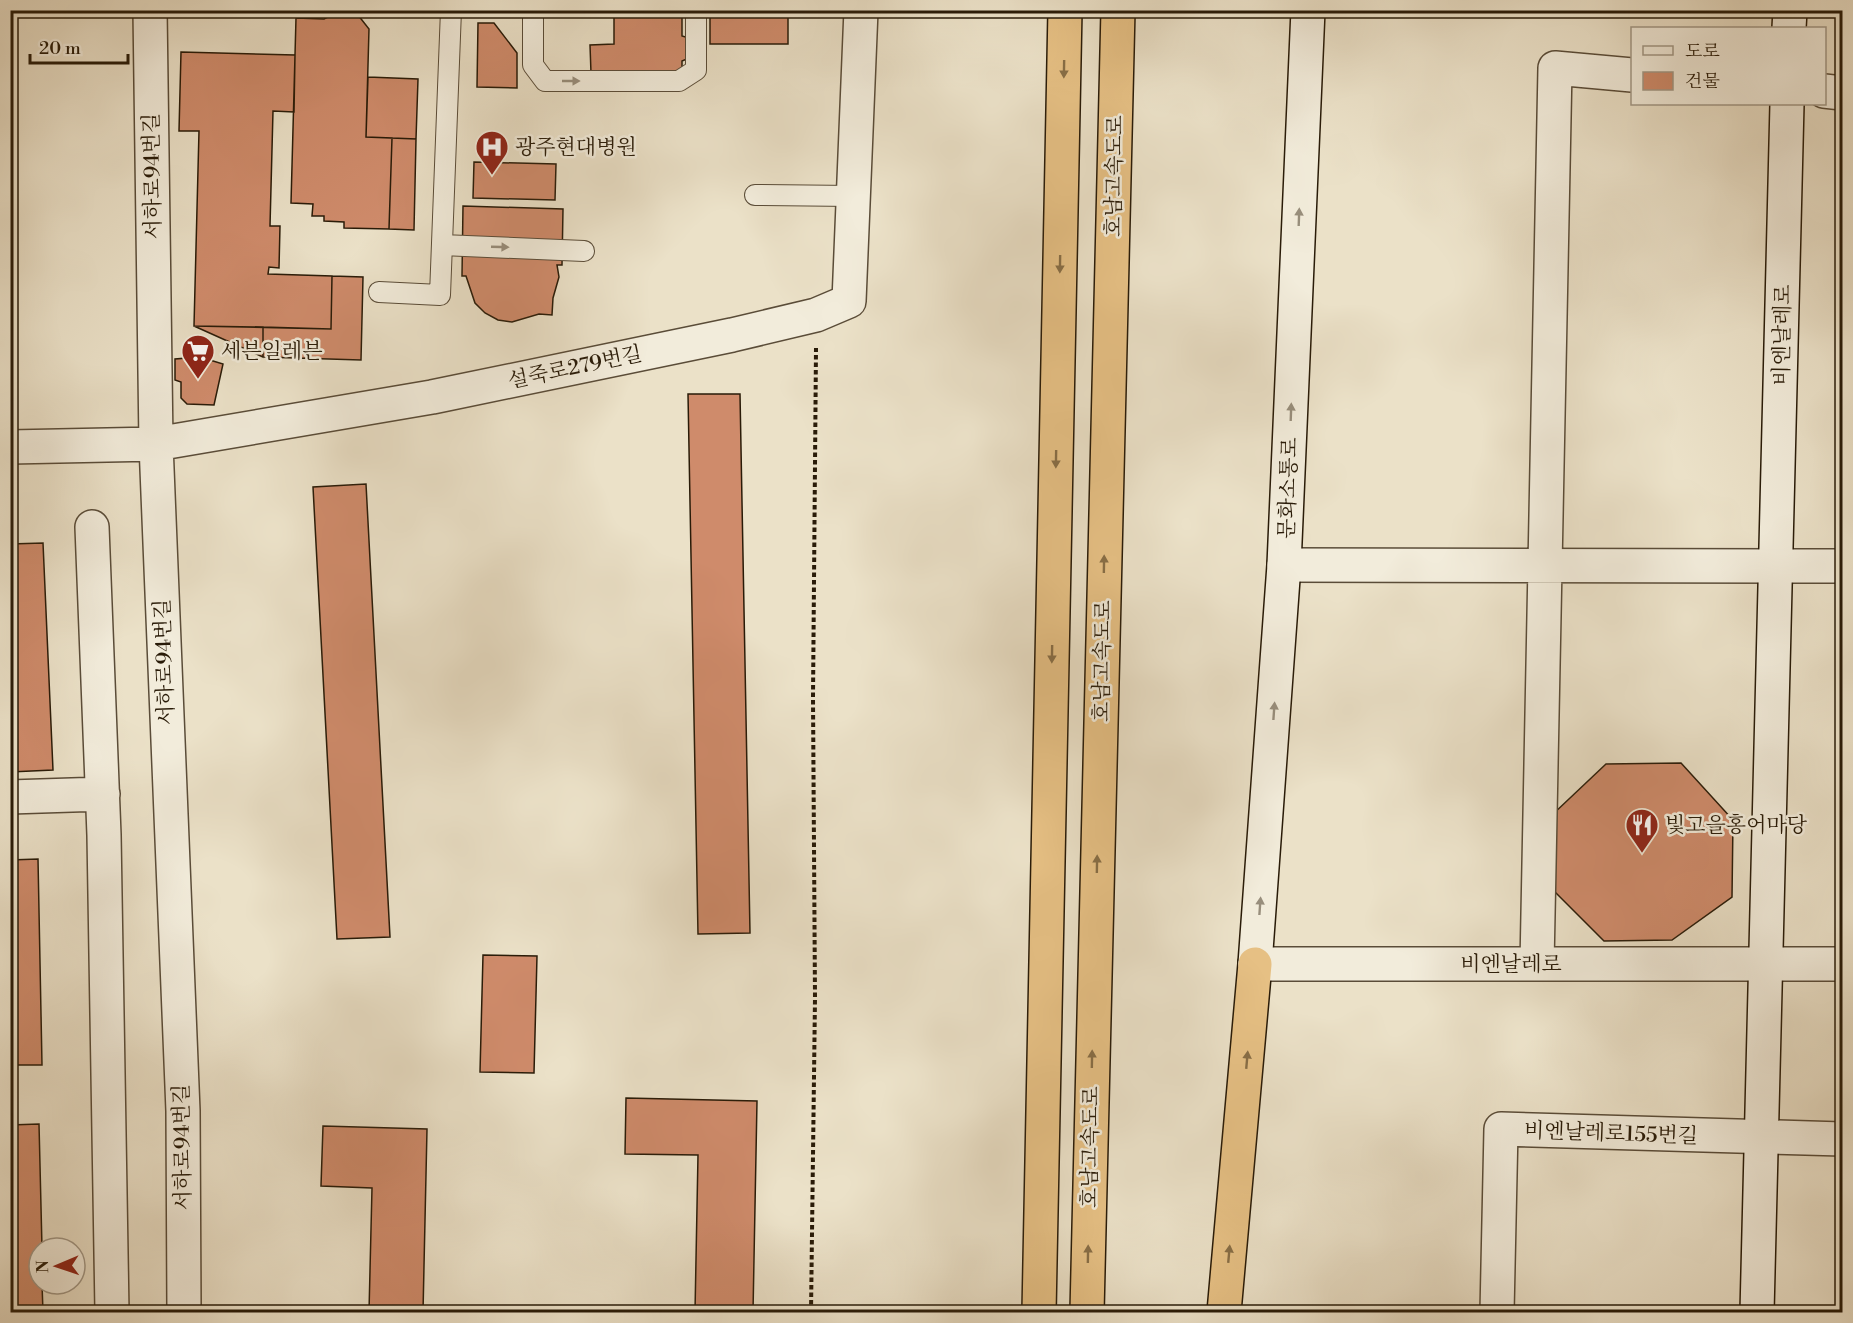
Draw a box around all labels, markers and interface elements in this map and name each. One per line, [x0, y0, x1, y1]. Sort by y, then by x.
scale bar [30, 27, 128, 65]
legend [1631, 27, 1826, 105]
text: 20 m [39, 37, 81, 60]
text: 도로 [1685, 40, 1720, 63]
one-way arrow [1060, 59, 1069, 78]
text: 건물 [1685, 70, 1720, 93]
one-way arrow [562, 76, 581, 86]
street label: 서하로94번길 [139, 112, 167, 239]
street label: 호남고속도로 [1101, 115, 1129, 237]
hospital icon: 광주현대병원 [474, 129, 510, 176]
place label: 광주현대병원 [515, 135, 637, 161]
one-way arrow [1295, 208, 1304, 227]
one-way arrow [490, 243, 509, 252]
one-way arrow [1056, 254, 1065, 273]
street label: 비엔날레로 [1769, 284, 1797, 386]
supermarket icon: 세븐일레븐 [180, 333, 216, 380]
place label: 세븐일레븐 [221, 339, 322, 365]
street label: 설죽로279번길 [506, 341, 645, 395]
one-way arrow [1286, 402, 1295, 421]
street label: 문화소통로 [1274, 437, 1304, 539]
one-way arrow [1052, 449, 1061, 468]
one-way arrow [1100, 555, 1109, 574]
street label: 서하로94번길 [150, 598, 180, 726]
street label: 호남고속도로 [1089, 600, 1117, 722]
one-way arrow [1048, 644, 1057, 663]
one-way arrow [1269, 702, 1278, 721]
restaurant icon: 빛고을홍어마당 [1624, 807, 1660, 854]
place label: 빛고을홍어마당 [1665, 813, 1808, 839]
one-way arrow [1092, 855, 1101, 874]
one-way arrow [1255, 896, 1264, 915]
street label: 비엔날레로 [1460, 952, 1562, 978]
one-way arrow [1087, 1050, 1097, 1069]
one-way arrow [1242, 1050, 1252, 1069]
street label: 서하로94번길 [169, 1083, 197, 1210]
street label: 호남고속도로 [1077, 1086, 1105, 1208]
street label: 비엔날레로155번길 [1523, 1118, 1698, 1150]
north arrow [27, 1236, 87, 1296]
one-way arrow [1083, 1245, 1093, 1264]
one-way arrow [1225, 1245, 1234, 1264]
text: N [33, 1259, 53, 1273]

